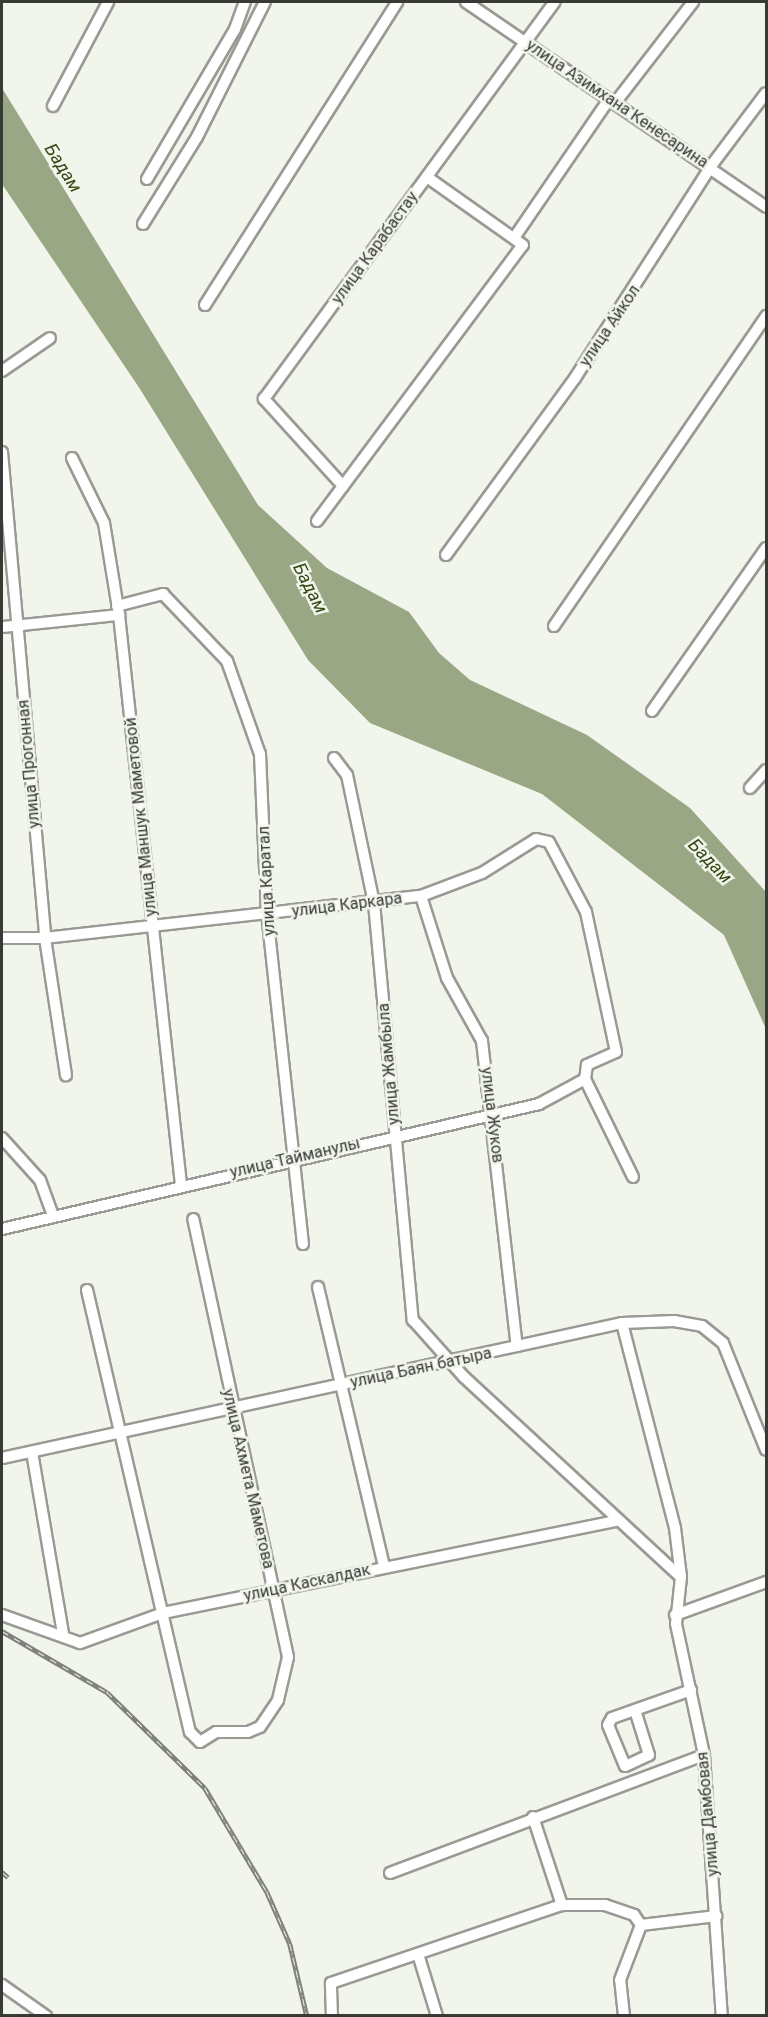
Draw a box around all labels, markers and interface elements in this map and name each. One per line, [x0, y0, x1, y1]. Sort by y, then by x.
street label: улица Азимхана Кенесарина [522, 36, 712, 172]
water label: Бадам [40, 140, 86, 196]
street label: улица Карабастау [328, 188, 422, 308]
street label: улица Айкол [576, 282, 644, 370]
water label: Бадам [288, 559, 332, 617]
street label: улица Прогонная [14, 699, 44, 829]
street label: улица Маншук Маметовой [121, 717, 161, 917]
street label: улица Каратал [255, 826, 279, 936]
water label: Бадам [684, 834, 736, 888]
street label: улица Каркара [291, 889, 403, 921]
street label: улица Жамбыла [374, 1002, 404, 1126]
street label: улица Жуков [477, 1066, 507, 1164]
street label: улица Тайманулы [228, 1134, 362, 1182]
street label: улица Баян батыра [349, 1344, 493, 1392]
street label: улица Ахмета Маметова [218, 1387, 278, 1571]
street label: улица Каскалдак [242, 1560, 372, 1606]
street label: улица Дамбовая [693, 1751, 723, 1877]

